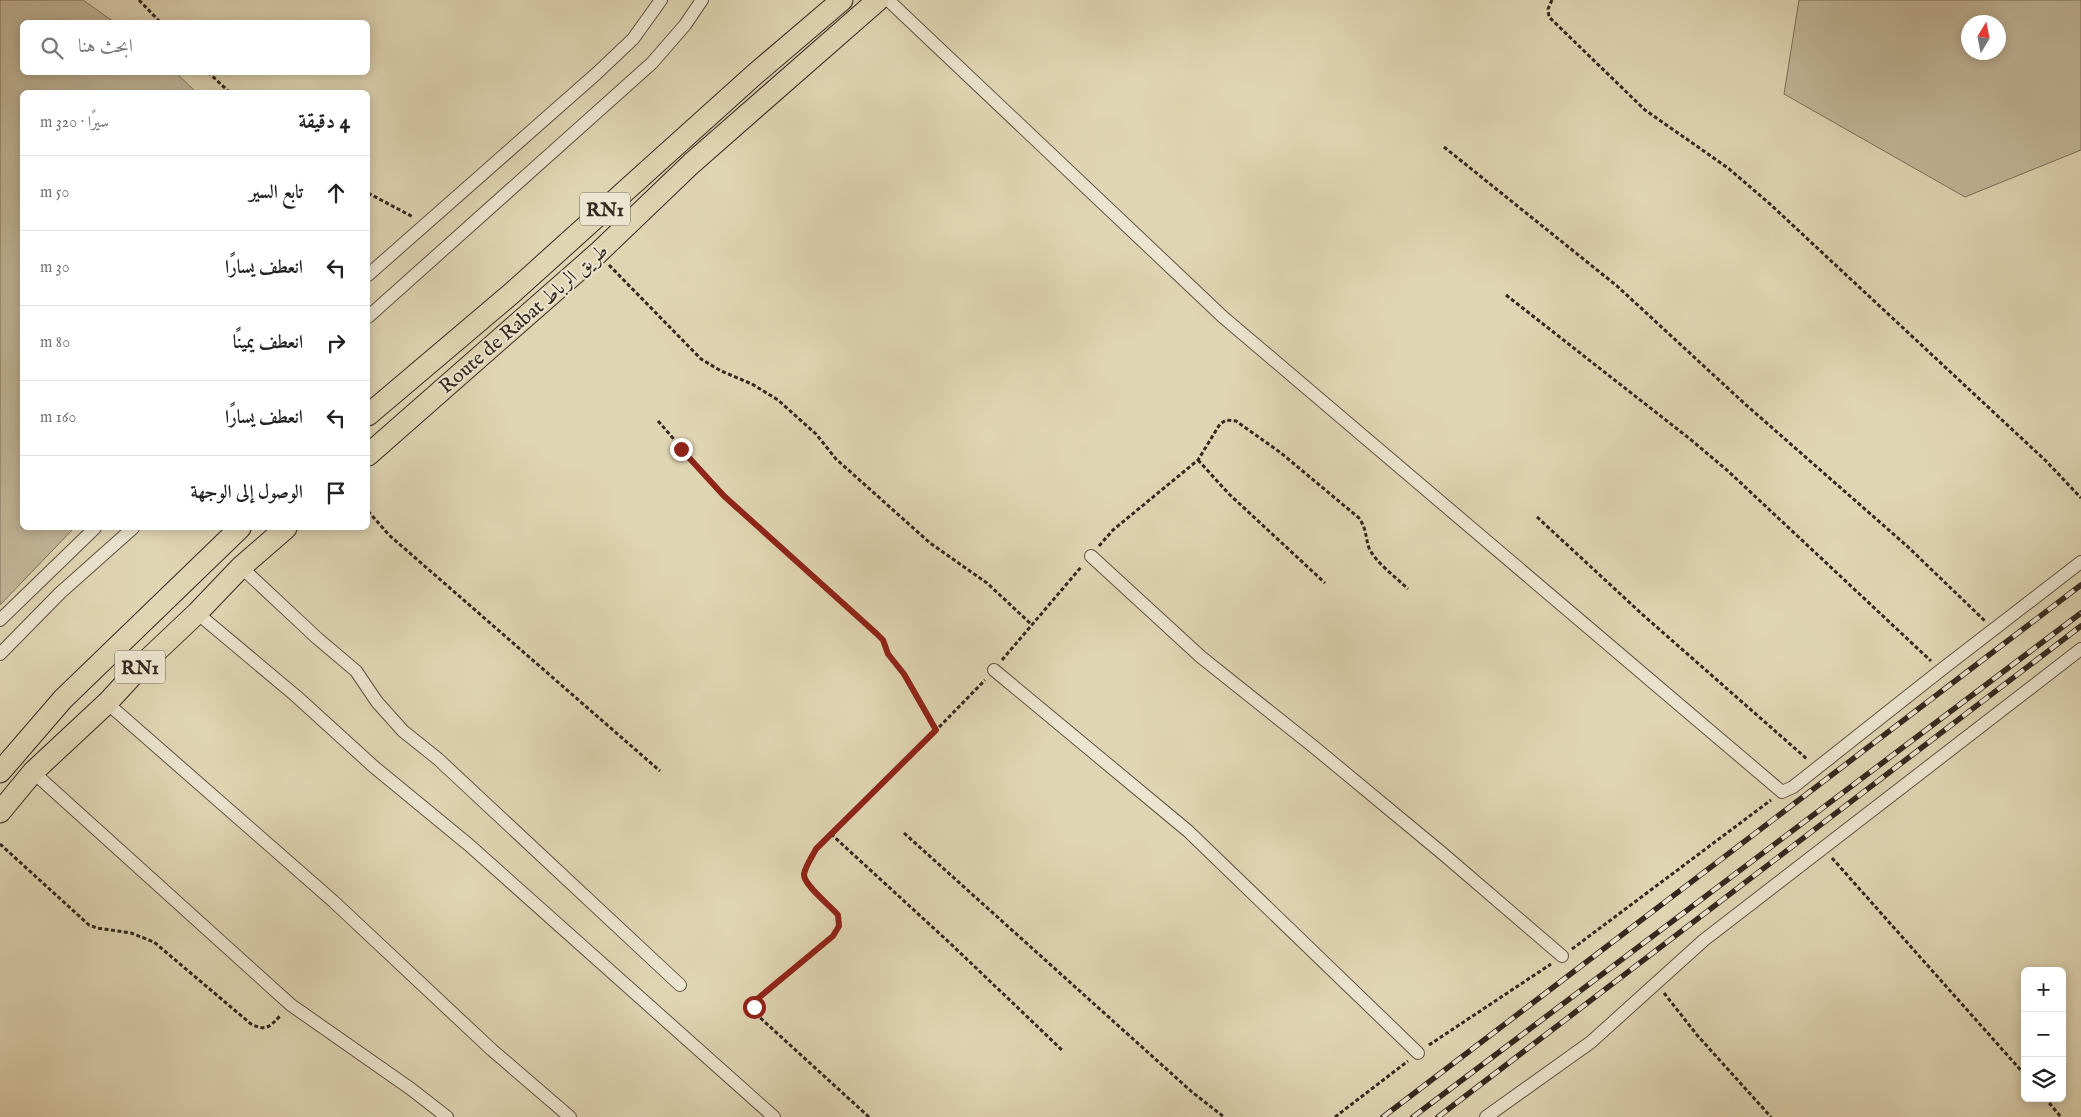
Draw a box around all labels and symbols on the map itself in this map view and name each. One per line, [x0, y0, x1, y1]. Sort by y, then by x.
north arrow [1961, 15, 2006, 60]
road number: RN1 [580, 192, 630, 225]
street label: Route de Rabat طريق الرباط [434, 239, 614, 400]
route end [670, 438, 693, 461]
road number: RN1 [115, 650, 165, 684]
route start [743, 996, 766, 1019]

